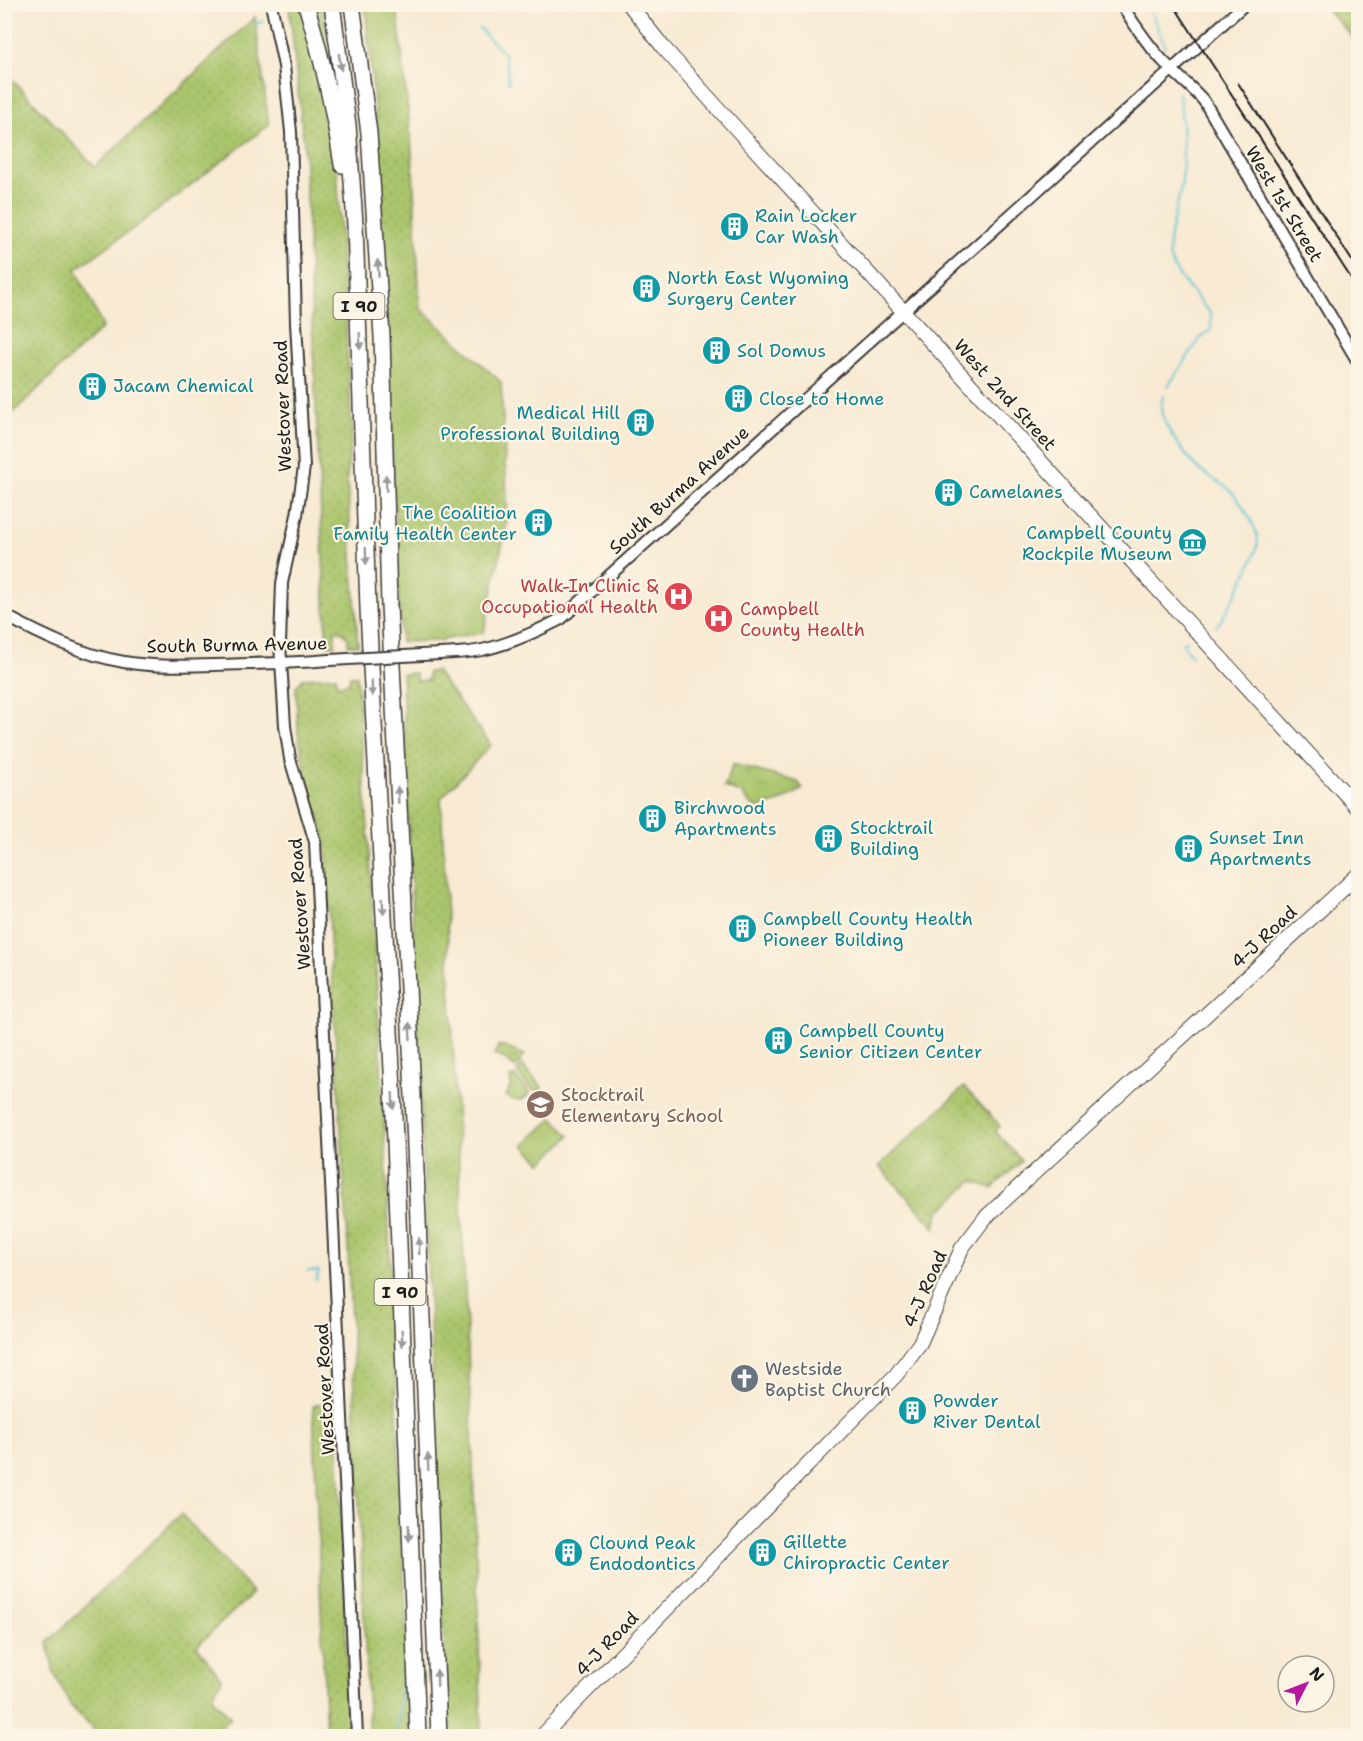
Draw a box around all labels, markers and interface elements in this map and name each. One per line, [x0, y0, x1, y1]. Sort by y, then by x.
one-way arrow [335, 53, 344, 72]
street label: West 1st Street [1240, 141, 1328, 267]
place label: Rain Locker Car Wash [755, 204, 857, 249]
building icon: Rain Locker Car Wash [718, 210, 750, 242]
one-way arrow [373, 258, 383, 277]
place label: North East Wyoming Surgery Center [667, 266, 849, 311]
building icon: North East Wyoming Surgery Center [630, 272, 662, 304]
road number: I 90 [334, 293, 385, 319]
one-way arrow [355, 331, 364, 350]
street label: West 2nd Street [948, 334, 1062, 456]
building icon: Sol Domus [700, 335, 732, 367]
place label: Sol Domus [737, 339, 826, 363]
street label: Westover Road [269, 340, 297, 472]
building icon: Jacam Chemical [76, 370, 108, 402]
place label: Jacam Chemical [113, 374, 254, 398]
building icon: Close to Home [722, 383, 754, 415]
place label: Close to Home [759, 387, 885, 411]
place label: Medical Hill Professional Building [440, 401, 621, 446]
building icon: Medical Hill Professional Building [625, 407, 657, 439]
street label: South Burma Avenue [604, 421, 754, 559]
one-way arrow [381, 474, 391, 493]
building icon: Camelanes [932, 476, 964, 508]
place label: Camelanes [969, 480, 1063, 504]
place label: The Coalition Family Health Center [333, 501, 517, 546]
building icon: The Coalition Family Health Center [522, 507, 554, 539]
place label: Campbell County Rockpile Museum [1022, 521, 1172, 566]
museum icon: Campbell County Rockpile Museum [1177, 527, 1209, 559]
one-way arrow [362, 547, 371, 566]
place label: Walk-In Clinic & Occupational Health [481, 574, 659, 619]
hospital icon: Walk-In Clinic & Occupational Health [663, 580, 695, 612]
place label: Campbell County Health [740, 597, 865, 642]
hospital icon: Campbell County Health [703, 603, 735, 635]
street label: South Burma Avenue [146, 631, 328, 659]
one-way arrow [367, 679, 376, 698]
one-way arrow [393, 785, 402, 804]
place label: Birchwood Apartments [674, 796, 777, 841]
building icon: Birchwood Apartments [637, 802, 669, 834]
place label: Stocktrail Building [850, 816, 934, 861]
building icon: Stocktrail Building [813, 822, 845, 854]
place label: Sunset Inn Apartments [1209, 826, 1312, 871]
building icon: Sunset Inn Apartments [1172, 832, 1204, 864]
street label: Westover Road [283, 837, 317, 971]
one-way arrow [378, 897, 387, 916]
street label: 4-J Road [1226, 900, 1302, 974]
place label: Campbell County Health Pioneer Building [763, 907, 973, 952]
building icon: Campbell County Health Pioneer Building [726, 913, 758, 945]
place label: Campbell County Senior Citizen Center [799, 1019, 982, 1064]
one-way arrow [405, 1021, 415, 1040]
building icon: Campbell County Senior Citizen Center [762, 1025, 794, 1057]
place label: Stocktrail Elementary School [561, 1083, 724, 1128]
school or university icon: Stocktrail Elementary School [524, 1089, 556, 1121]
one-way arrow [389, 1092, 398, 1111]
one-way arrow [414, 1237, 423, 1256]
street label: 4-J Road [897, 1247, 953, 1331]
road number: I 90 [374, 1279, 426, 1305]
street label: Westover Road [310, 1322, 340, 1456]
one-way arrow [397, 1328, 406, 1347]
place label: Westside Baptist Church [765, 1357, 891, 1402]
church icon: Westside Baptist Church [728, 1363, 760, 1395]
place label: Powder River Dental [933, 1389, 1041, 1434]
building icon: Powder River Dental [896, 1395, 928, 1427]
one-way arrow [423, 1453, 432, 1472]
one-way arrow [405, 1523, 414, 1542]
place label: Gillette Chiropractic Center [783, 1530, 950, 1575]
place label: Clound Peak Endodontics [589, 1531, 696, 1576]
building icon: Gillette Chiropractic Center [746, 1536, 778, 1568]
building icon: Clound Peak Endodontics [552, 1537, 584, 1569]
street label: 4-J Road [570, 1606, 644, 1682]
north arrow [1276, 1654, 1336, 1714]
text: N [1305, 1663, 1329, 1686]
one-way arrow [432, 1669, 441, 1688]

